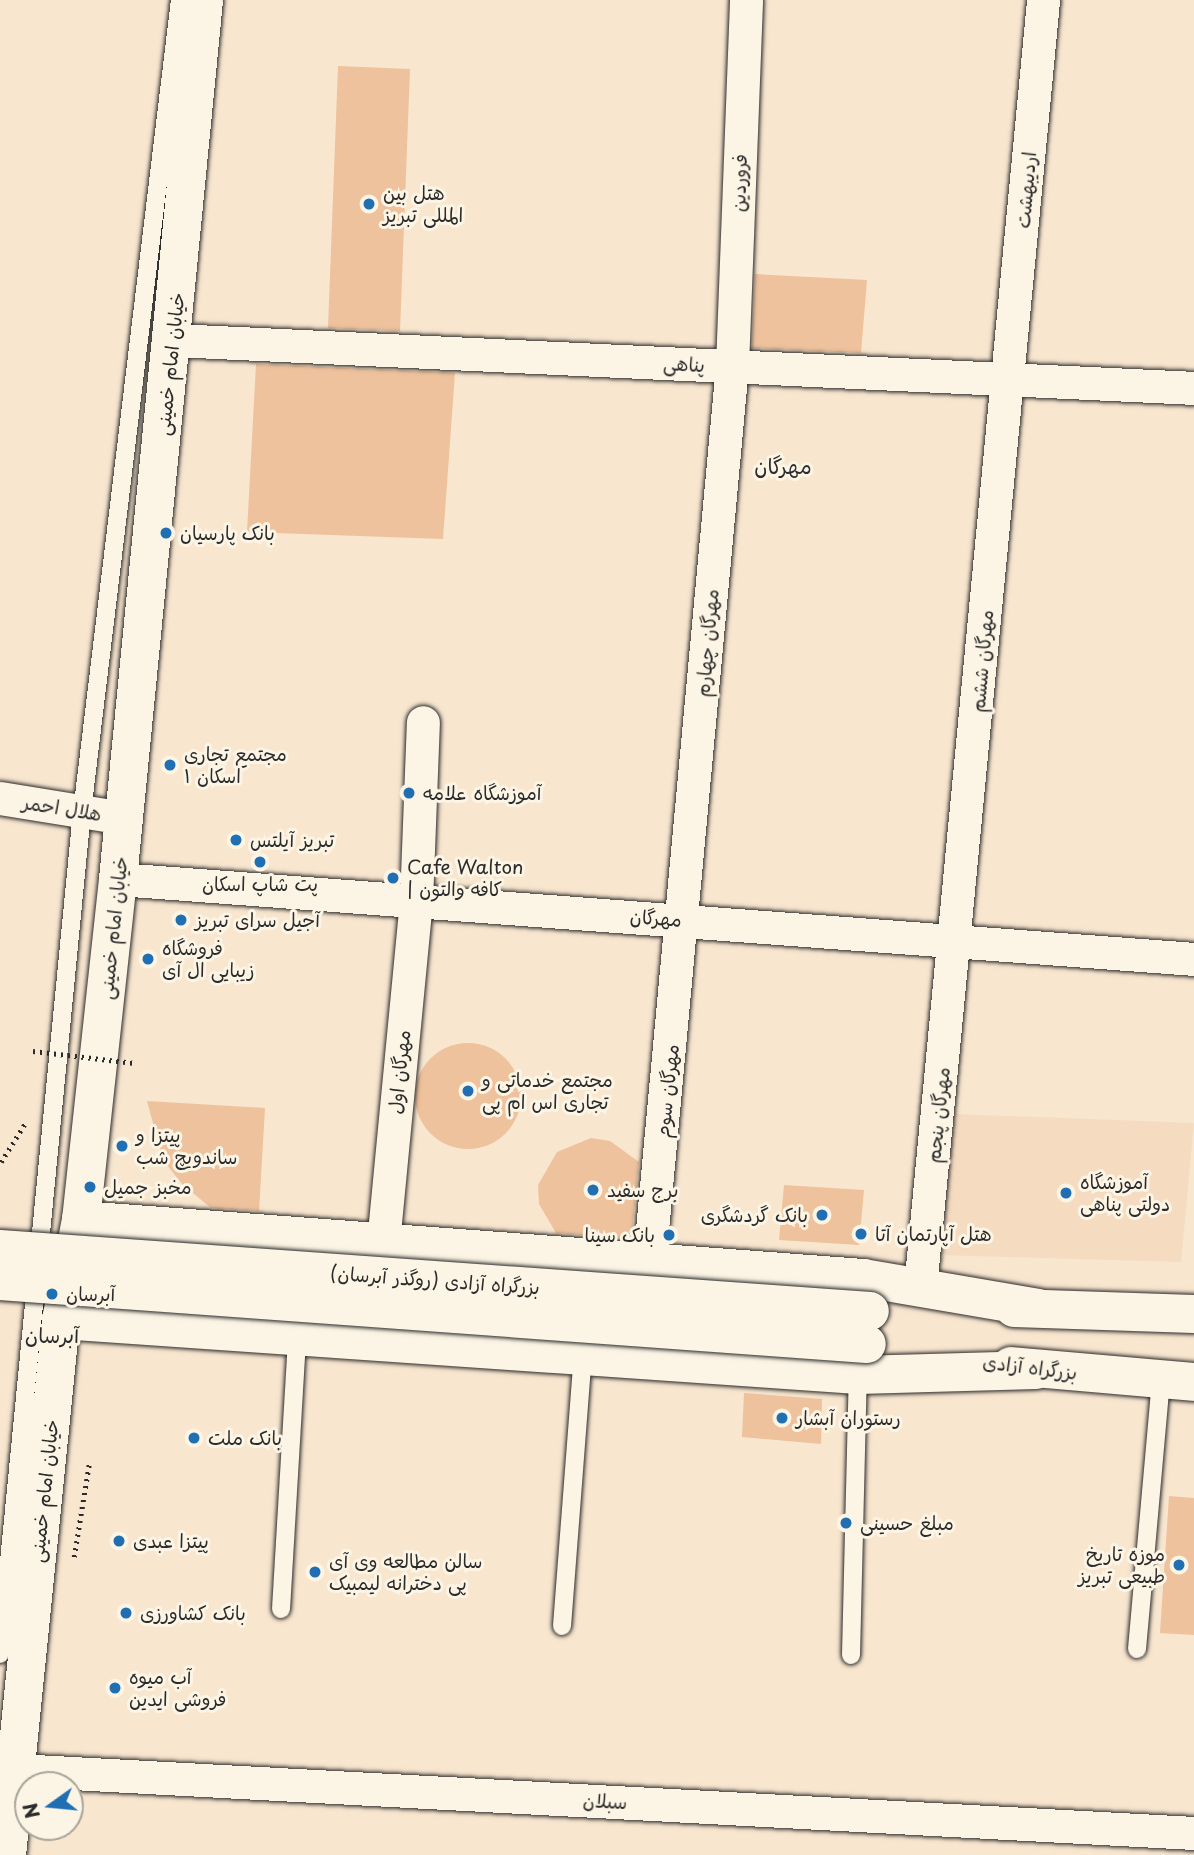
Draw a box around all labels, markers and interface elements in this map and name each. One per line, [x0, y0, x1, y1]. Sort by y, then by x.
street label: اردیبهشت [1011, 151, 1041, 229]
street label: فروردین [727, 154, 751, 212]
place label: هتل بین المللی تبریز [383, 182, 463, 226]
marker: هتل بین المللی تبریز [361, 196, 377, 212]
street label: خیابان امام خمینی [151, 291, 189, 437]
street label: پناهی [663, 352, 705, 376]
district label: مهرگان [754, 452, 812, 478]
place label: بانک پارسیان [180, 522, 275, 544]
marker: بانک پارسیان [158, 525, 174, 541]
street label: مهرگان چهارم [691, 588, 723, 698]
street label: مهرگان ششم [966, 609, 998, 713]
place label: مجتمع تجاری اسکان ۱ [184, 743, 287, 787]
marker: مجتمع تجاری اسکان ۱ [162, 757, 178, 773]
place label: آموزشگاه علامه [423, 782, 541, 804]
marker: آموزشگاه علامه [401, 785, 417, 801]
street label: هلال احمر [21, 790, 103, 826]
place label: تبریز آیلتس [250, 829, 334, 851]
marker: تبریز آیلتس [228, 832, 244, 848]
marker: پت شاپ اسکان [252, 854, 268, 870]
street label: خیابان امام خمینی [94, 855, 132, 1001]
place label: Cafe Walton | کافه والتون [407, 856, 521, 900]
marker: Cafe Walton | کافه والتون [385, 870, 401, 886]
place label: پت شاپ اسکان [202, 873, 318, 895]
street label: مهرگان [629, 905, 683, 931]
place label: آجيل سرای تبريز [195, 909, 320, 931]
marker: آجيل سرای تبريز [173, 912, 189, 928]
place label: فروشگاه زیبایی ال آی [162, 937, 254, 981]
marker: فروشگاه زیبایی ال آی [140, 951, 156, 967]
street label: مهرگان اول [383, 1029, 415, 1115]
street label: مهرگان سوم [651, 1043, 683, 1139]
street label: مهرگان پنجم [922, 1066, 954, 1164]
place label: مجتمع خدماتی و تجاری اس ام پی [482, 1069, 613, 1113]
marker: مجتمع خدماتی و تجاری اس ام پی [460, 1083, 476, 1099]
place label: پیتزا و ساندویچ شب [136, 1124, 238, 1168]
marker: پیتزا و ساندویچ شب [114, 1138, 130, 1154]
place label: آموزشگاه دولتی پناهی [1080, 1171, 1170, 1215]
place label: مخبز جمیل [104, 1176, 192, 1198]
marker: مخبز جمیل [82, 1179, 98, 1195]
place label: برج سفید [607, 1179, 679, 1201]
marker: برج سفید [585, 1182, 601, 1198]
marker: آموزشگاه دولتی پناهی [1058, 1185, 1074, 1201]
place label: بانک گردشگری [701, 1204, 808, 1226]
marker: بانک گردشگری [814, 1207, 830, 1223]
place label: هتل آپارتمان آتا [875, 1223, 992, 1245]
place label: بانک سینا [585, 1224, 655, 1246]
marker: هتل آپارتمان آتا [853, 1226, 869, 1242]
marker: بانک سینا [661, 1227, 677, 1243]
street label: بزرگراه آزادی (روگذر آبرسان) [329, 1261, 541, 1299]
place label: آبرسان [66, 1283, 115, 1305]
marker: آبرسان [44, 1286, 60, 1302]
district label: آبرسان [25, 1321, 79, 1347]
street label: بزرگراه آزادی [981, 1350, 1079, 1384]
place label: رستوران آبشار [796, 1407, 901, 1429]
marker: رستوران آبشار [774, 1410, 790, 1426]
street label: خیابان امام خمینی [25, 1418, 63, 1564]
place label: بانک ملت [208, 1427, 282, 1449]
marker: بانک ملت [186, 1430, 202, 1446]
place label: مبلغ حسینی [860, 1512, 954, 1534]
marker: مبلغ حسینی [838, 1515, 854, 1531]
place label: پیتزا عبدی [133, 1530, 209, 1552]
marker: پیتزا عبدی [111, 1533, 127, 1549]
place label: موزه تاریخ طبیعی تبریز [1078, 1543, 1165, 1587]
place label: سالن مطالعه وی آی پی دخترانه لیمبیک [329, 1550, 483, 1594]
marker: موزه تاریخ طبیعی تبریز [1171, 1557, 1187, 1573]
marker: سالن مطالعه وی آی پی دخترانه لیمبیک [307, 1564, 323, 1580]
place label: بانک کشاورزی [140, 1602, 246, 1624]
marker: بانک کشاورزی [118, 1605, 134, 1621]
place label: آب میوه فروشی ایدین [129, 1666, 226, 1710]
marker: آب میوه فروشی ایدین [107, 1680, 123, 1696]
north arrow [14, 1771, 84, 1841]
street label: سبلان [582, 1788, 628, 1814]
text: N [15, 1800, 46, 1822]

